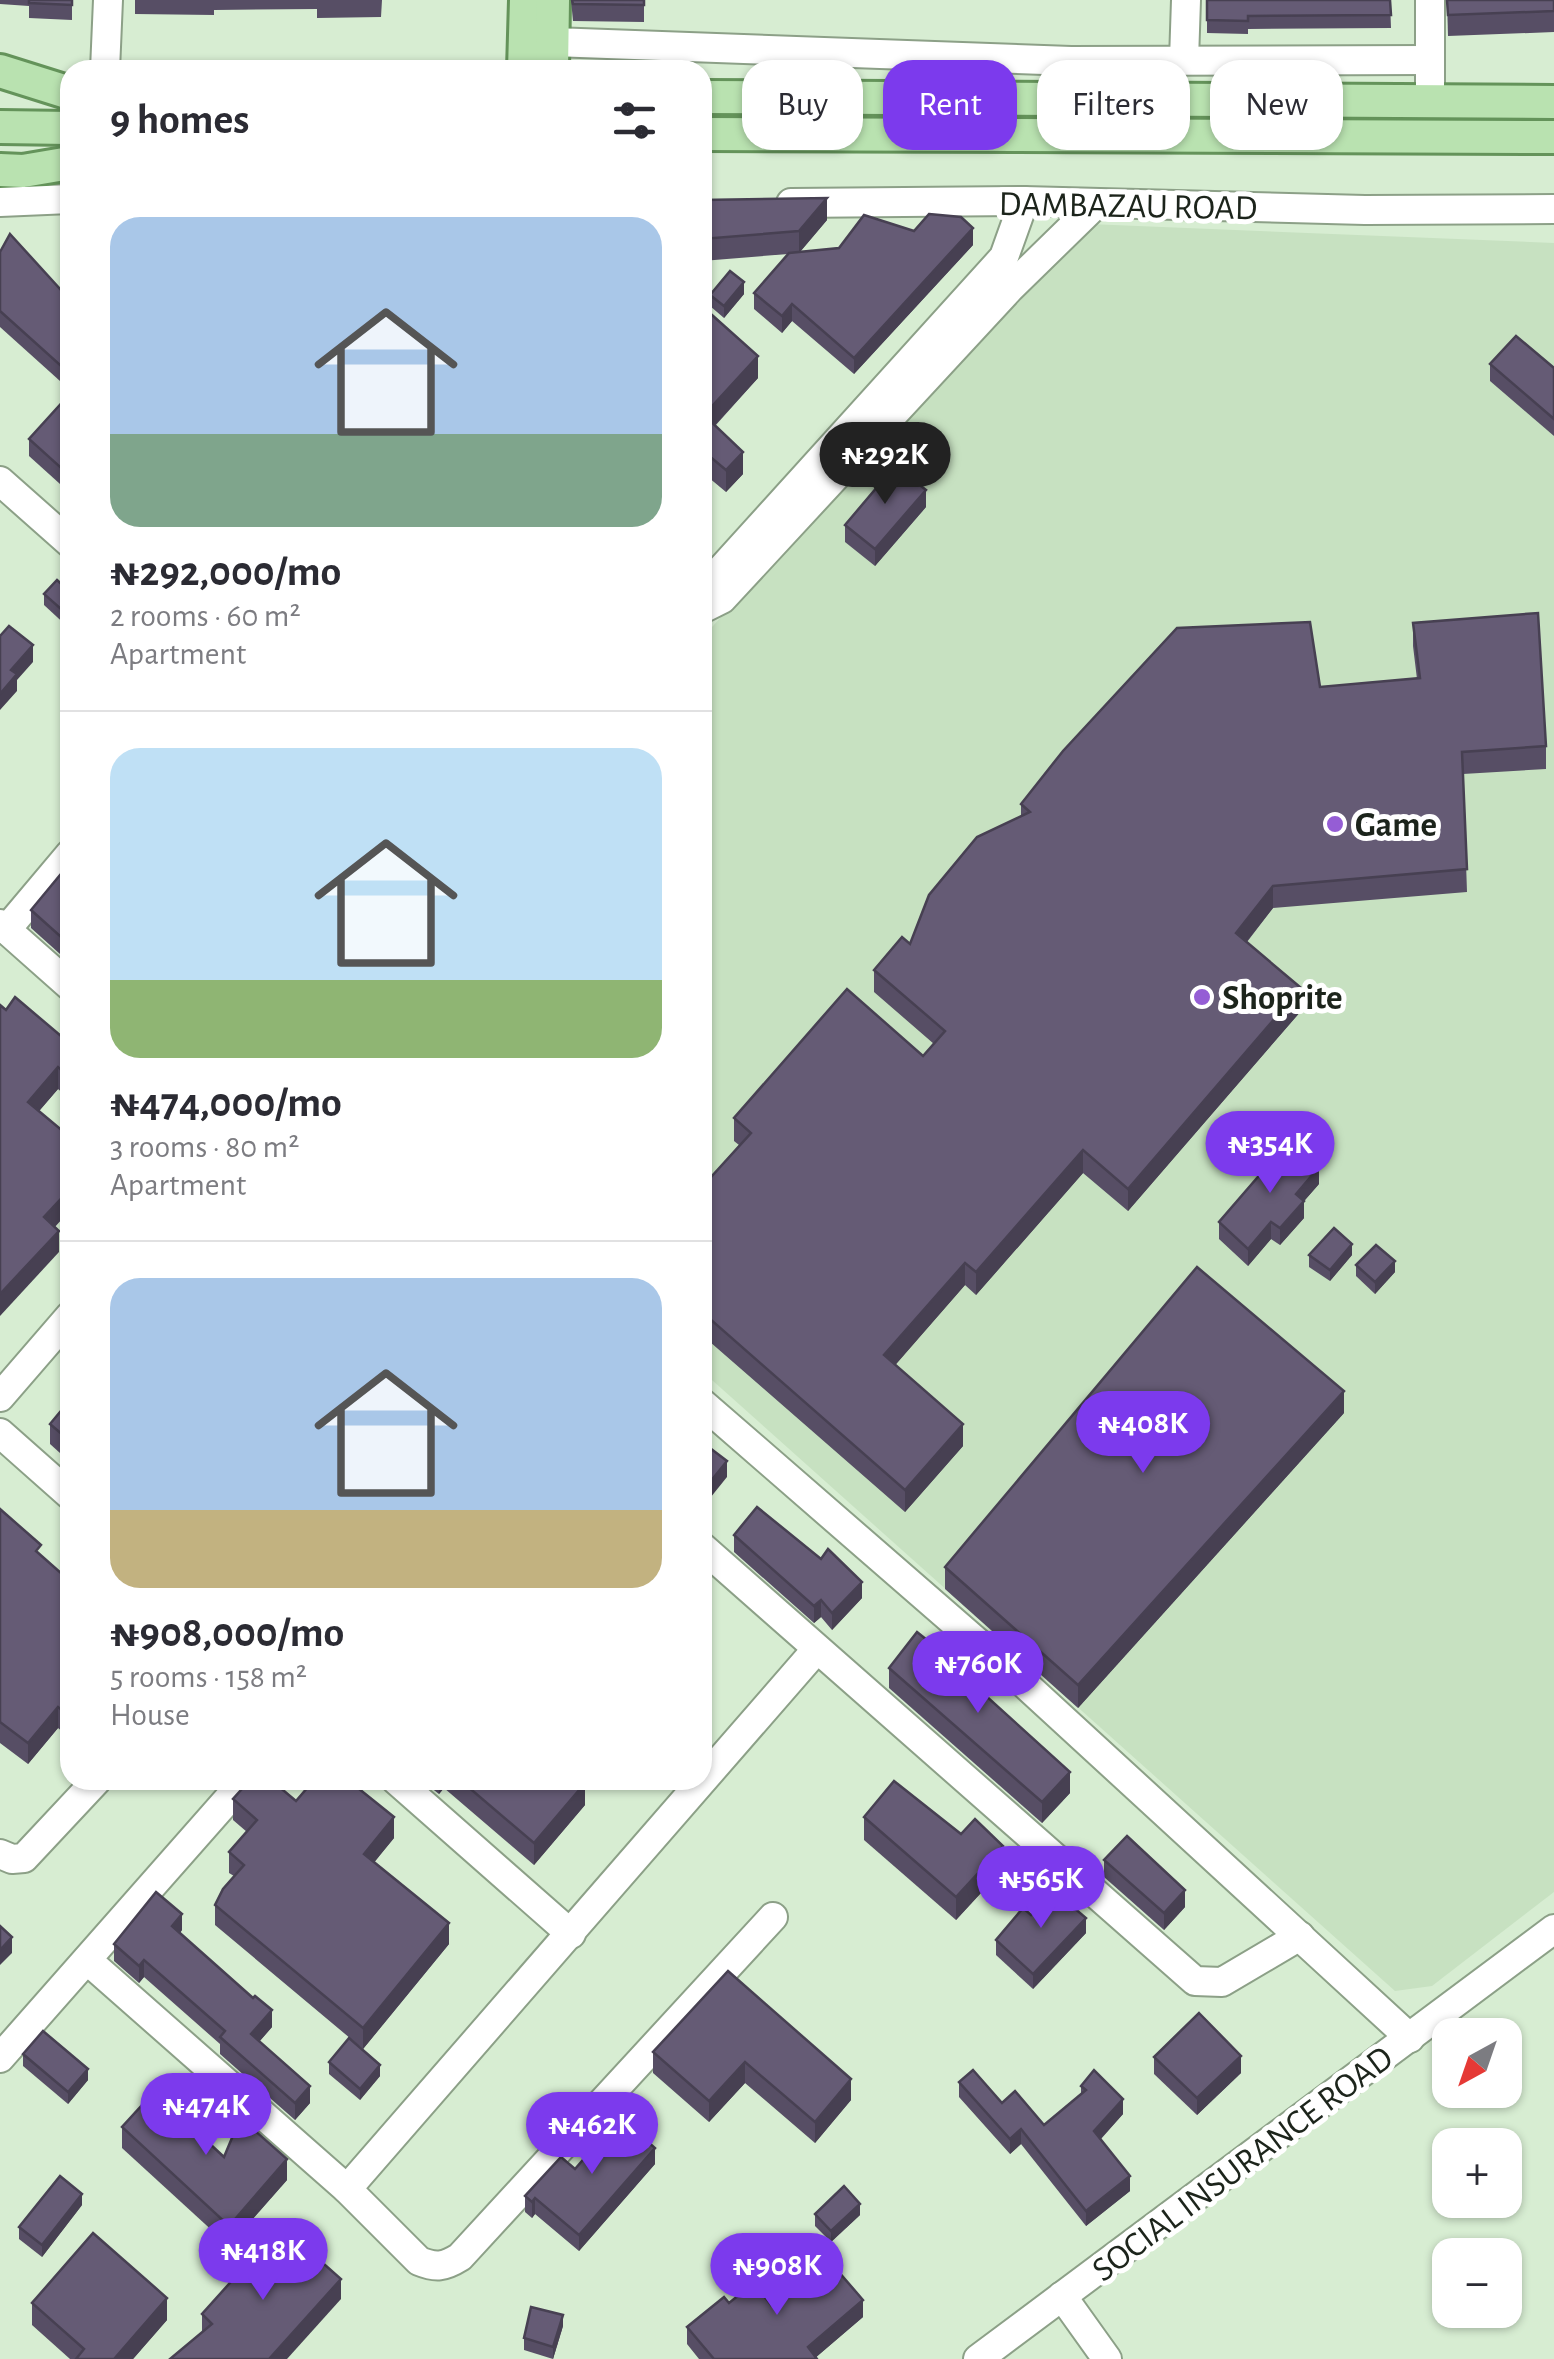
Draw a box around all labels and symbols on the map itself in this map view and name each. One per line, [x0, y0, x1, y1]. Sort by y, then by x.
street label: DAMBAZAU ROAD [998, 187, 1257, 226]
pin: ₦292K [815, 422, 955, 507]
place label: Game [1355, 808, 1437, 843]
marker: Game [1324, 813, 1346, 835]
place label: Shoprite [1222, 981, 1343, 1016]
marker: Shoprite [1191, 986, 1213, 1008]
pin: ₦354K [1200, 1111, 1340, 1196]
pin: ₦408K [1073, 1391, 1213, 1476]
pin: ₦760K [908, 1631, 1048, 1716]
pin: ₦565K [971, 1846, 1111, 1931]
north arrow [1432, 2018, 1522, 2108]
street label: SOCIAL INSURANCE ROAD [1086, 2040, 1400, 2288]
pin: ₦474K [136, 2073, 276, 2158]
pin: ₦462K [522, 2092, 662, 2177]
pin: ₦418K [193, 2218, 333, 2303]
pin: ₦908K [707, 2233, 847, 2318]

